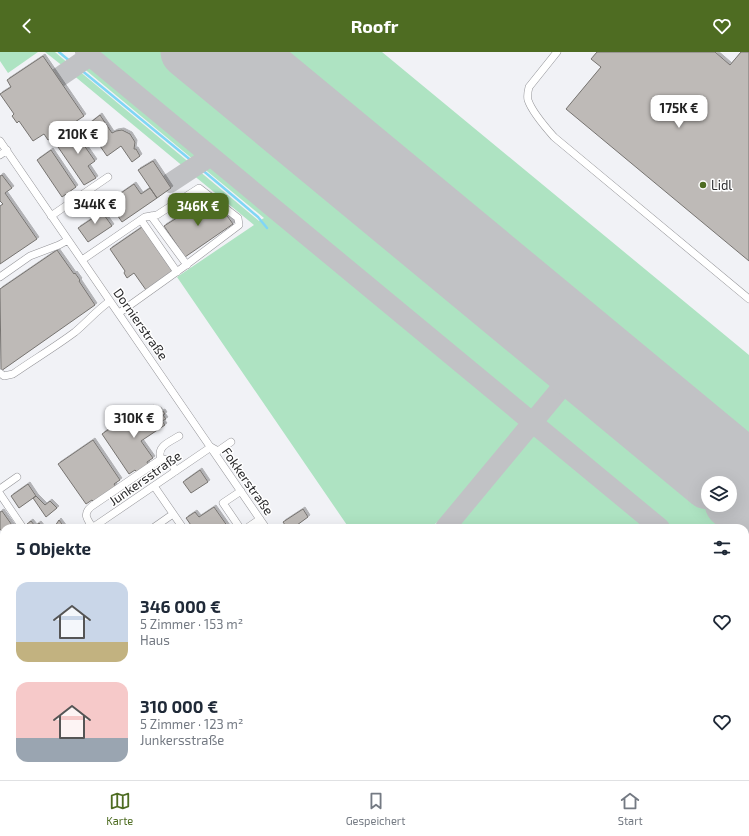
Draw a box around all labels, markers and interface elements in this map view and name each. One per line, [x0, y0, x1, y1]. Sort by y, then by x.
icon: back [16, 15, 38, 37]
text: Roofr [351, 15, 398, 37]
icon: heart [711, 15, 733, 37]
pin: 175K € [646, 95, 712, 129]
text: 175K € [660, 100, 698, 116]
pin: 210K € [45, 121, 111, 155]
text: 210K € [58, 126, 98, 142]
place label: Lidl [711, 177, 732, 193]
marker: Lidl [698, 180, 708, 190]
pin: 344K € [62, 191, 128, 225]
pin: 346K € [165, 193, 231, 227]
text: 344K € [73, 196, 117, 212]
text: 346K € [177, 198, 219, 214]
street label: Dornierstraße [110, 285, 172, 363]
pin: 310K € [101, 405, 167, 439]
text: 310K € [114, 410, 154, 426]
street label: Fokkerstraße [219, 444, 277, 518]
street label: Junkersstraße [106, 447, 184, 509]
map controls [701, 476, 737, 512]
button: layers [701, 476, 737, 512]
icon: filters [711, 537, 733, 559]
text: 5 Objekte [16, 538, 91, 558]
text: 346 000 € [140, 596, 221, 616]
icon: home [48, 598, 96, 646]
icon: heart [711, 611, 733, 633]
text: 5 Zimmer · 153 m² [140, 616, 243, 632]
text: Haus [140, 632, 170, 648]
text: 310 000 € [140, 696, 218, 716]
icon: home [48, 698, 96, 746]
icon: heart [711, 711, 733, 733]
text: 5 Zimmer · 123 m² [140, 716, 243, 732]
text: Junkersstraße [140, 732, 224, 748]
tab: Karte [106, 790, 133, 827]
tab: Gespeichert [346, 790, 405, 827]
tab: Start [618, 790, 643, 827]

